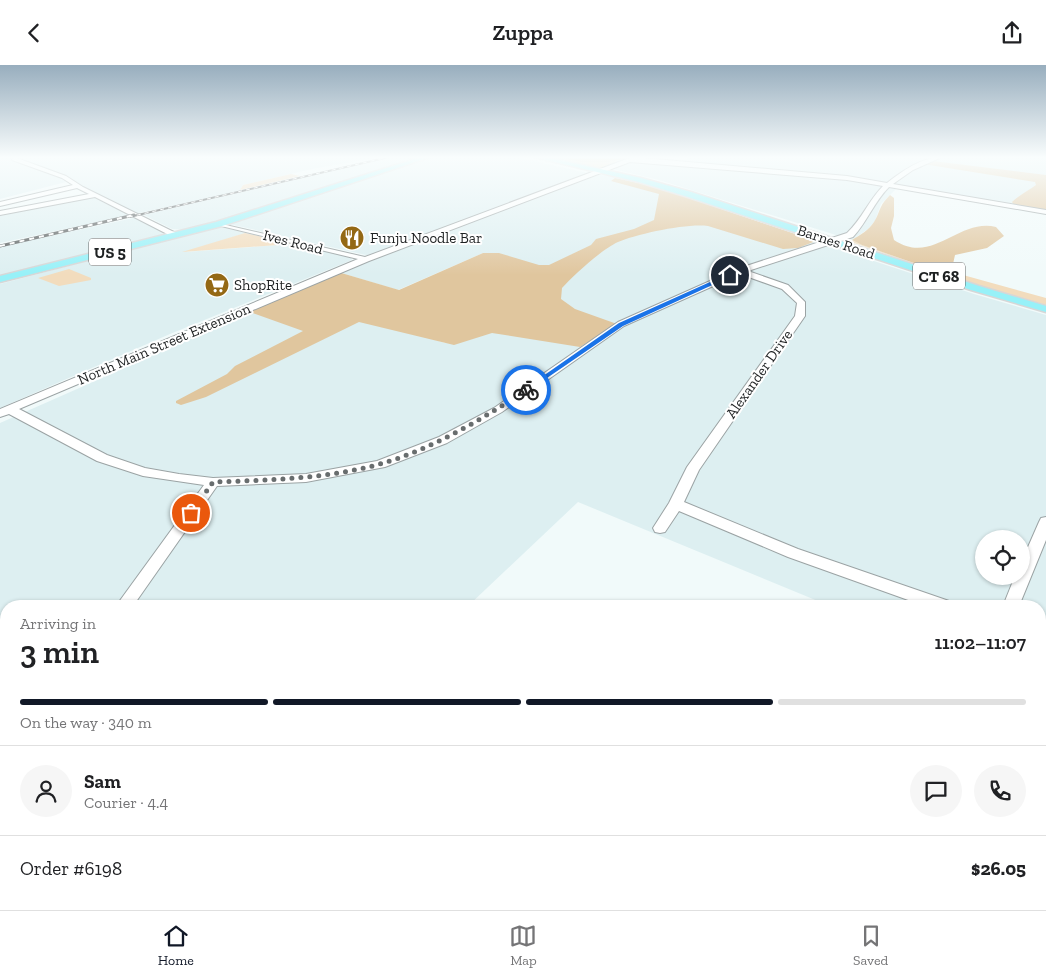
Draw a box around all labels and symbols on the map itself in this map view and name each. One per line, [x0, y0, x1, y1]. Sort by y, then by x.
street label: Barnes Road [795, 221, 878, 263]
restaurant icon: Funju Noodle Bar [339, 225, 365, 251]
street label: Ives Road [261, 226, 325, 258]
place label: Funju Noodle Bar [370, 229, 482, 247]
road number: US 5 [89, 238, 131, 265]
pin [709, 254, 751, 296]
road number: CT 68 [913, 263, 965, 290]
supermarket icon: ShopRite [204, 272, 230, 298]
place label: ShopRite [234, 276, 292, 294]
street label: North Main Street Extension [75, 299, 254, 389]
street label: Alexander Drive [722, 326, 796, 422]
courier [501, 365, 551, 415]
pin [170, 492, 212, 534]

